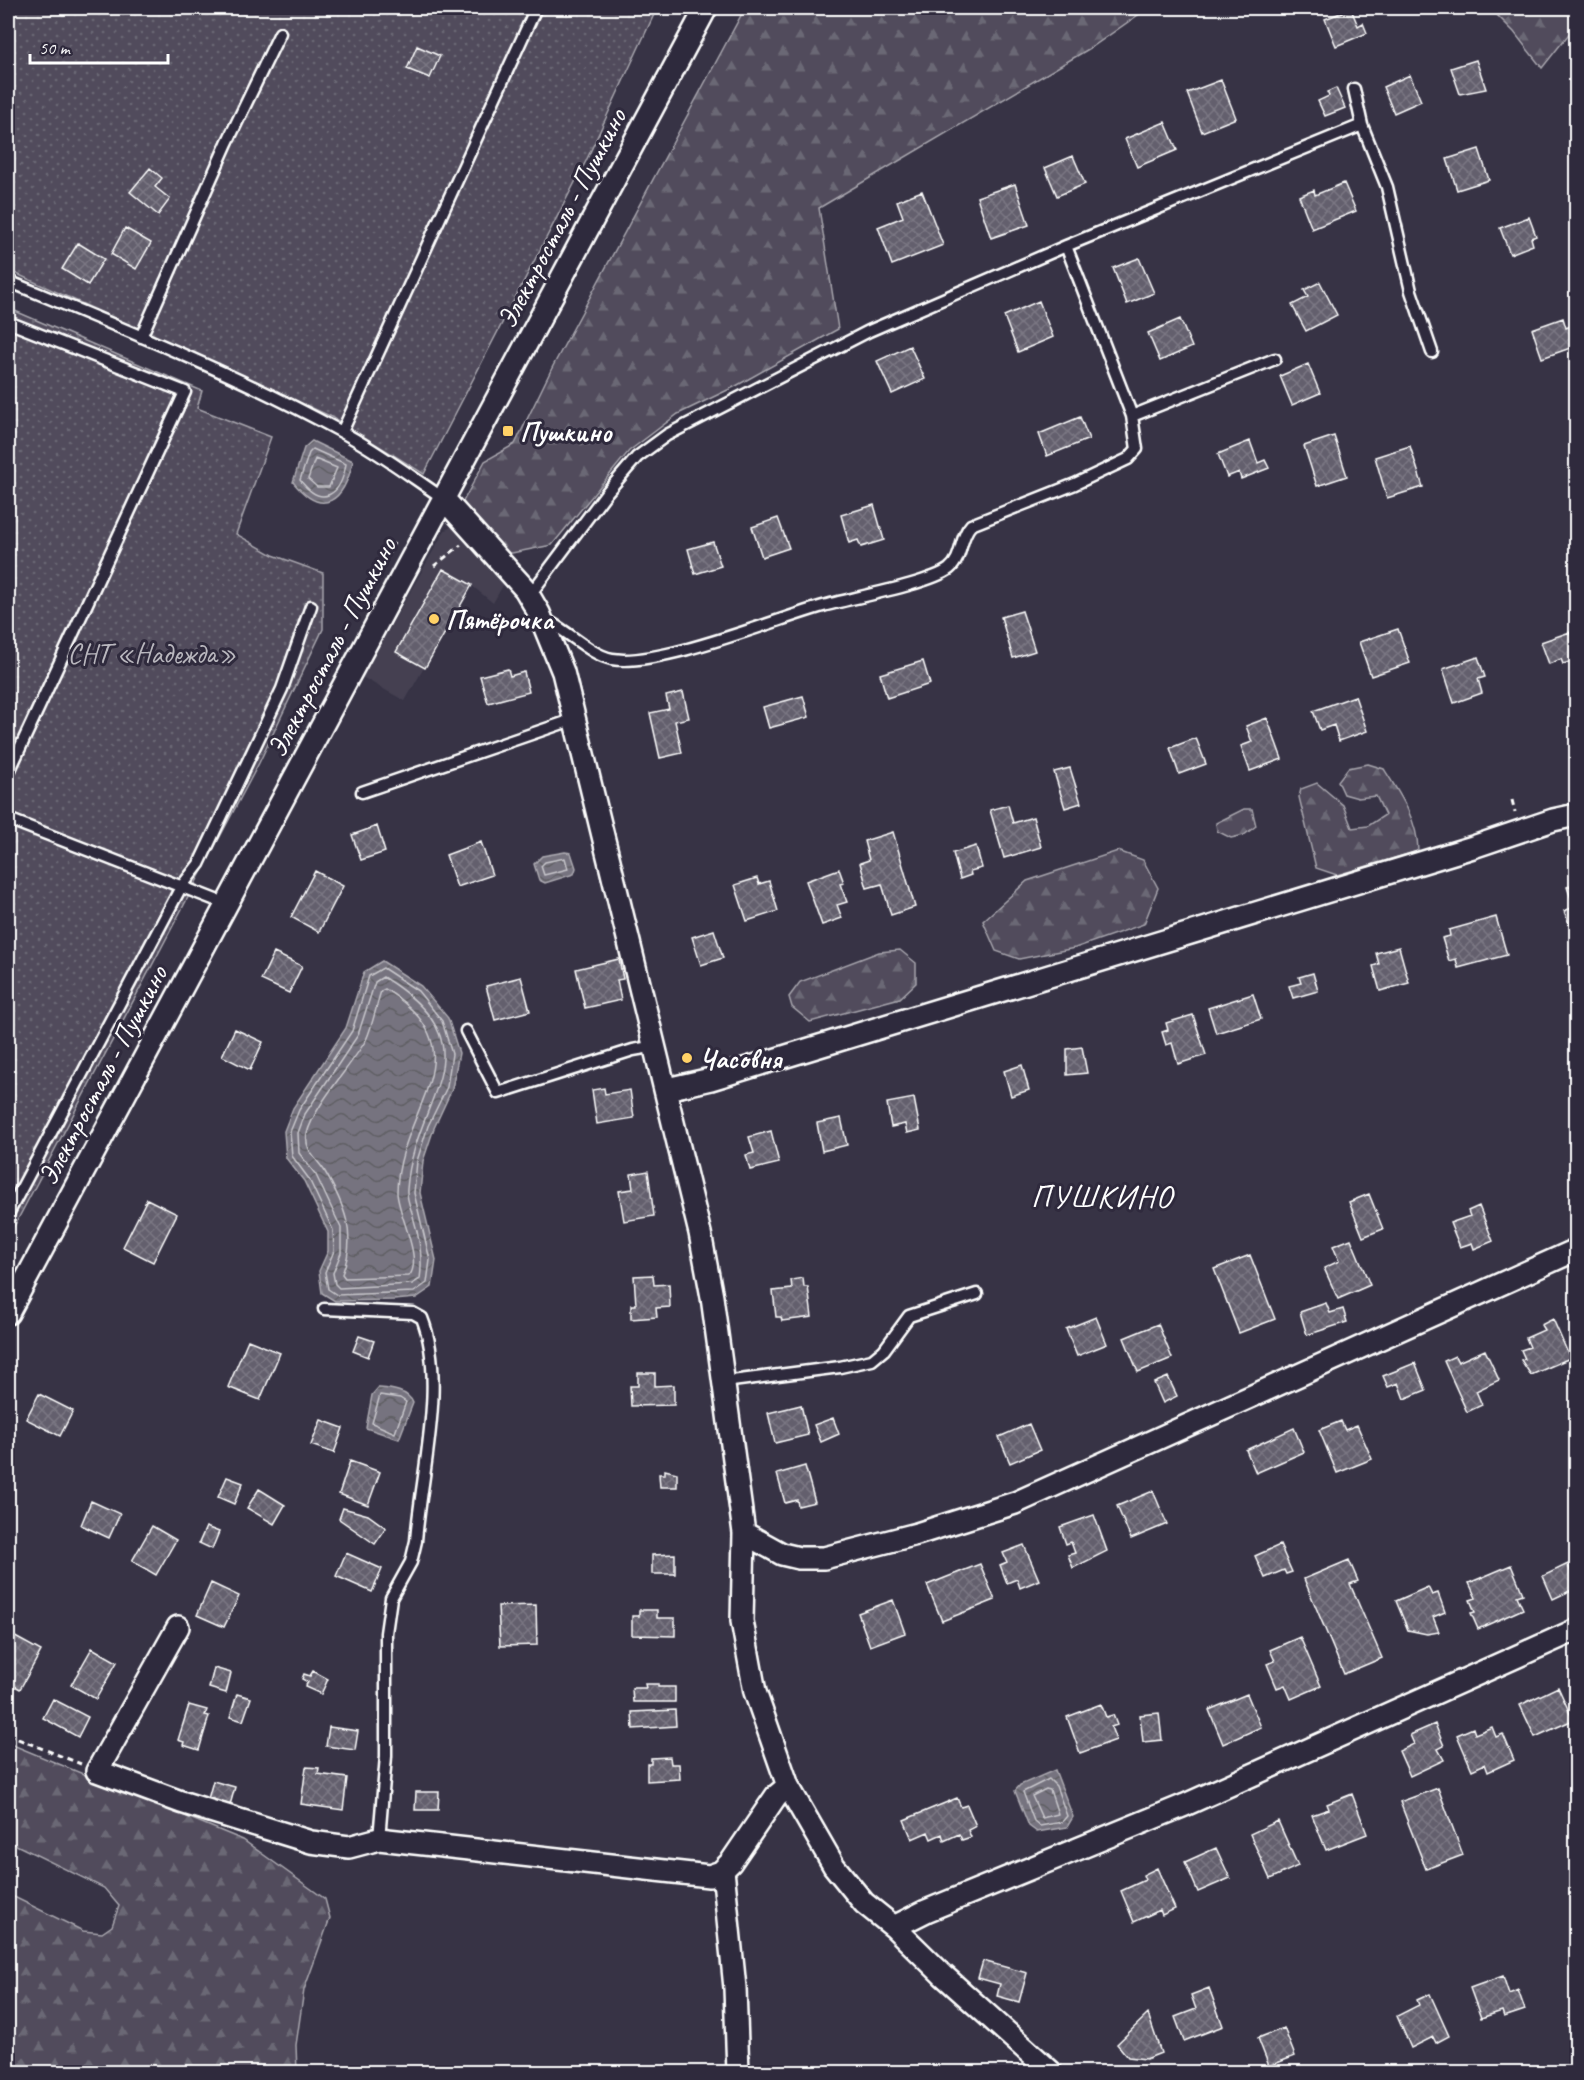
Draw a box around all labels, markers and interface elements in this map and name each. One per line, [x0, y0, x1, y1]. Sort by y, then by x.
scale bar [30, 27, 168, 65]
text: 50 m [39, 37, 72, 59]
street label: Электросталь - Пушкино [489, 101, 635, 334]
place label: Пушкино [520, 414, 614, 449]
marker: Пушкино [501, 424, 515, 438]
street label: Электросталь - Пушкино [259, 530, 405, 763]
place label: Пятёрочка [446, 602, 555, 637]
marker: Пятёрочка [427, 612, 441, 626]
park label: СНТ «Надежда» [68, 636, 236, 671]
street label: Электросталь - Пушкино [30, 958, 176, 1191]
place label: Часовня [699, 1041, 783, 1076]
marker: Часовня [680, 1051, 694, 1065]
district label: ПУШКИНО [1031, 1176, 1175, 1217]

